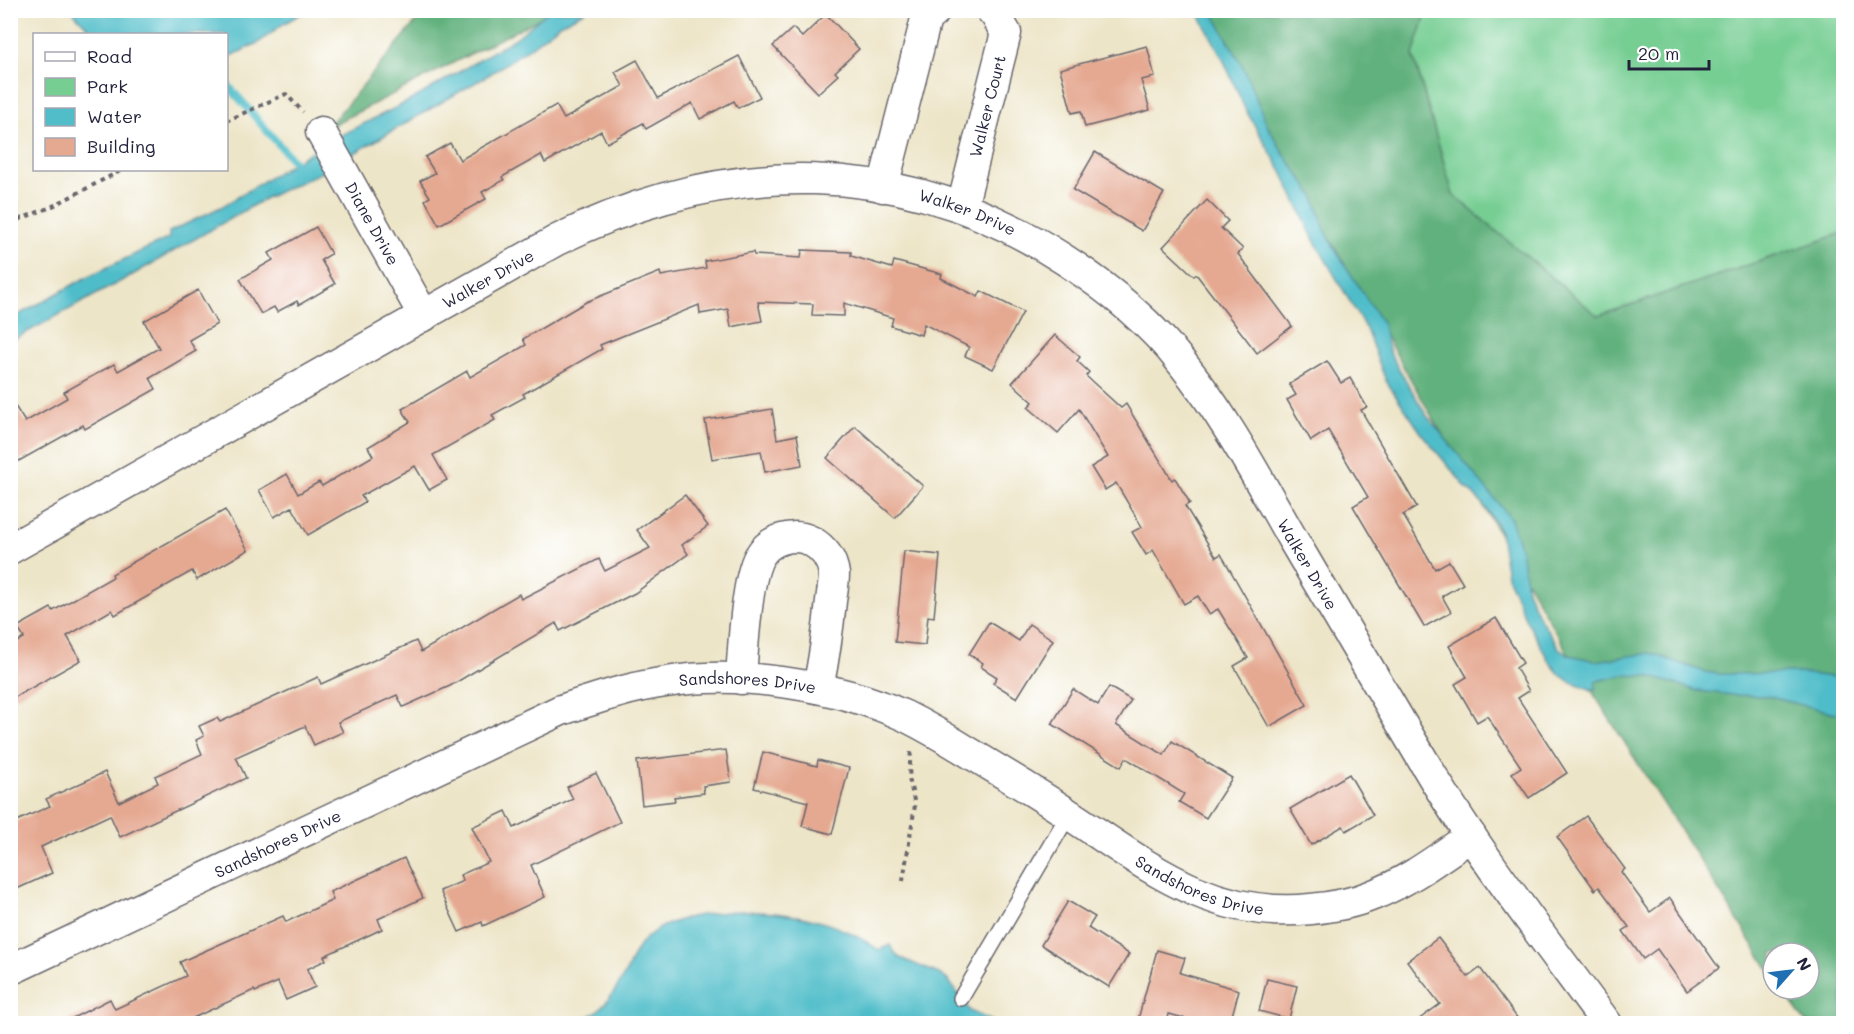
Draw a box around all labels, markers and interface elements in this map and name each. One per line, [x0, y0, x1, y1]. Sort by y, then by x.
legend [33, 33, 228, 171]
scale bar [1629, 33, 1708, 71]
text: 20 m [1638, 41, 1679, 65]
text: Road [87, 44, 132, 68]
street label: Walker Court [964, 53, 1010, 159]
text: Park [87, 74, 128, 98]
text: Water [87, 104, 142, 128]
text: Building [87, 134, 155, 158]
street label: Diane Drive [341, 178, 404, 269]
street label: Walker Drive [917, 184, 1020, 240]
street label: Walker Drive [438, 244, 537, 313]
street label: Walker Drive [1273, 515, 1343, 613]
street label: Sandshores Drive [678, 667, 818, 698]
street label: Sandshores Drive [211, 804, 344, 882]
street label: Sandshores Drive [1132, 850, 1265, 919]
north arrow [1761, 941, 1821, 1001]
text: N [1793, 953, 1817, 974]

